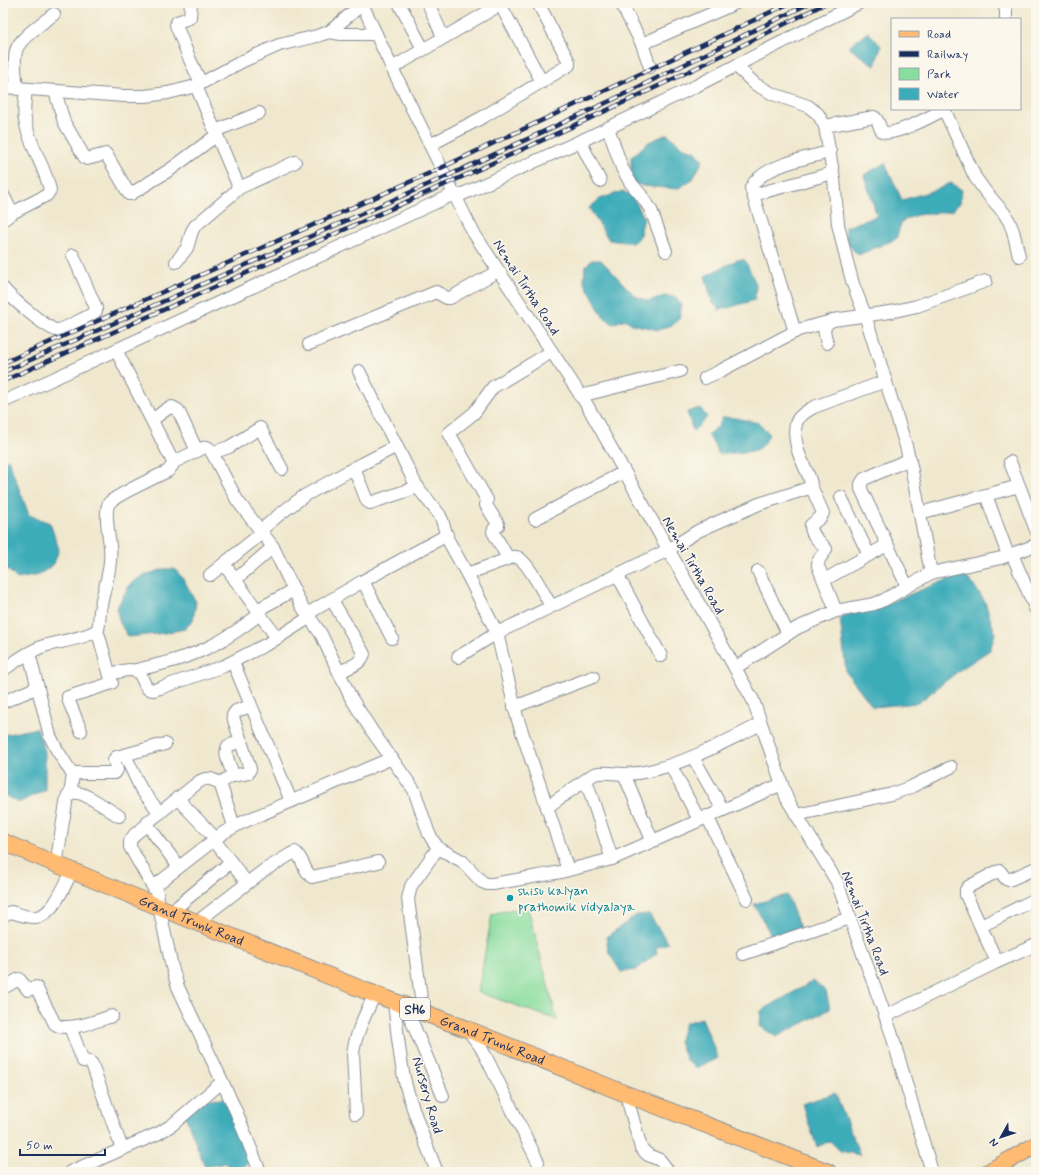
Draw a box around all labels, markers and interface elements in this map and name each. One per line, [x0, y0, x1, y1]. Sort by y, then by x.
legend [891, 18, 1021, 110]
text: Road [927, 27, 951, 43]
text: Railway [927, 47, 969, 63]
text: Park [927, 67, 951, 83]
text: Water [927, 87, 959, 103]
street label: Nemai Tirtha Road [489, 236, 564, 339]
street label: Nemai Tirtha Road [658, 513, 729, 618]
street label: Nemai Tirtha Road [837, 869, 893, 978]
place label: shisu kalyan prathomik vidyalaya [518, 882, 636, 916]
street label: Grand Trunk Road [136, 892, 246, 950]
marker: shisu kalyan prathomik vidyalaya [505, 893, 515, 903]
road number: SH6 [400, 998, 430, 1020]
street label: Grand Trunk Road [437, 1012, 547, 1070]
street label: Nursery Road [407, 1055, 447, 1136]
north arrow [981, 1117, 1021, 1157]
scale bar [20, 1131, 105, 1157]
text: N [986, 1135, 1002, 1150]
text: 50 m [26, 1138, 53, 1154]

